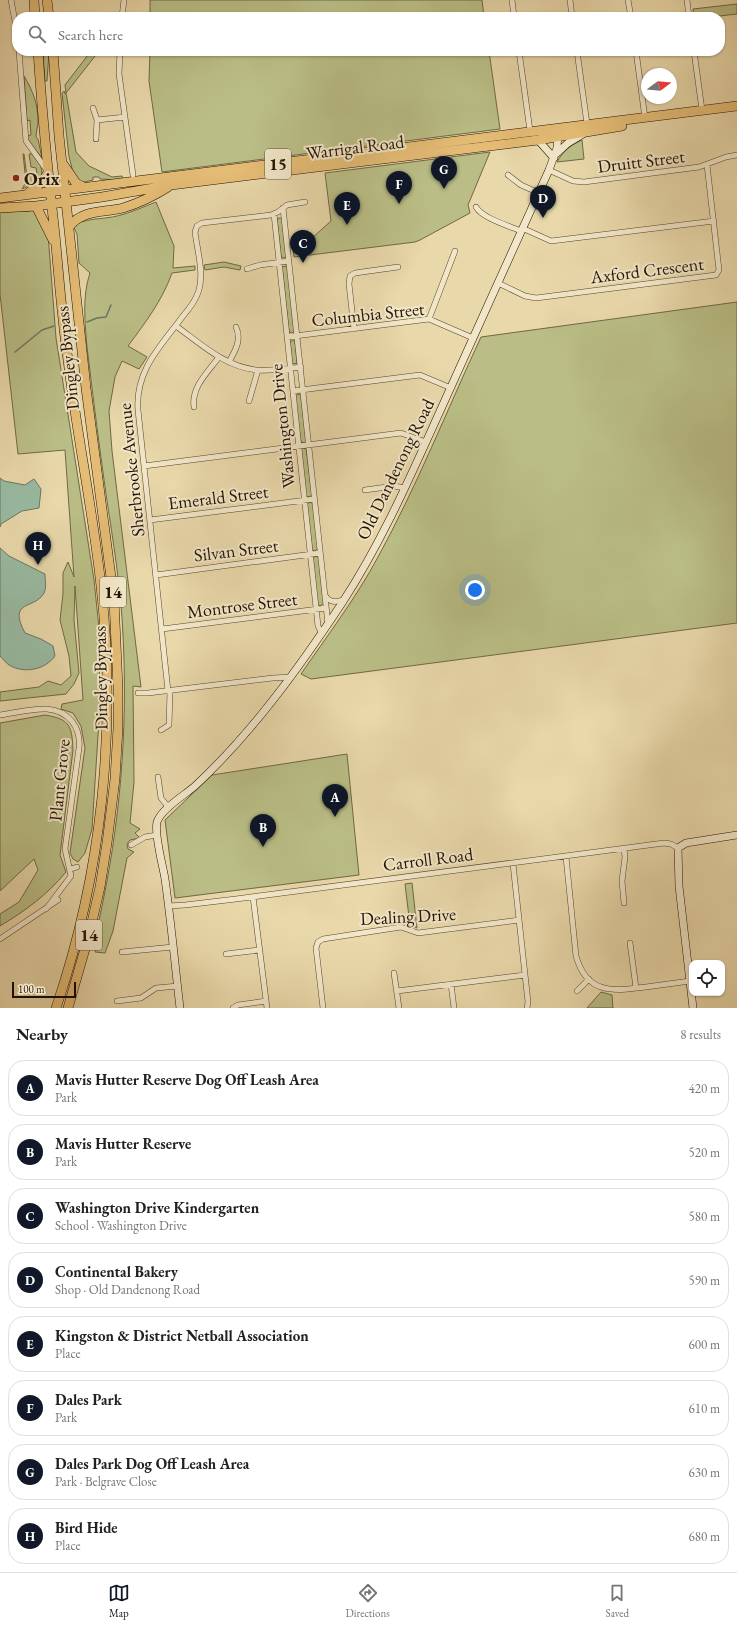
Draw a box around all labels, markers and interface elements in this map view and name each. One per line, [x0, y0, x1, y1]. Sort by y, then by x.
search box [12, 12, 725, 56]
icon: search [26, 23, 48, 45]
text: Search here [58, 25, 123, 44]
north arrow [641, 68, 677, 104]
street label: Warrigal Road [305, 129, 406, 164]
street label: Druitt Street [596, 144, 686, 178]
road number: 15 [265, 149, 291, 179]
pin: G [431, 156, 457, 189]
place label: Orix [24, 167, 60, 190]
pin: F [386, 171, 412, 204]
marker: Orix [11, 173, 21, 183]
pin: D [530, 185, 556, 218]
pin: E [334, 192, 360, 225]
pin: C [290, 230, 316, 263]
street label: Axford Crescent [588, 252, 705, 288]
street label: Columbia Street [310, 297, 426, 331]
street label: Dingley Bypass [50, 305, 84, 411]
street label: Washington Drive [264, 363, 300, 489]
street label: Old Dandenong Road [351, 394, 440, 543]
street label: Sherbrooke Avenue [113, 402, 149, 538]
street label: Emerald Street [166, 479, 270, 515]
pin: H [25, 532, 51, 565]
street label: Silvan Street [193, 533, 280, 567]
road number: 14 [100, 577, 126, 607]
your location [465, 580, 485, 600]
street label: Montrose Street [186, 587, 299, 623]
street label: Dingley Bypass [88, 625, 112, 730]
street label: Plant Grove [43, 738, 75, 822]
pin: A [322, 784, 348, 817]
pin: B [250, 814, 276, 847]
street label: Carroll Road [382, 842, 475, 876]
street label: Dealing Drive [360, 902, 456, 930]
road number: 14 [76, 920, 102, 950]
map controls [689, 960, 725, 996]
button: locate [689, 960, 725, 996]
scale bar [12, 980, 76, 999]
text: 100 m [18, 982, 45, 996]
text: Nearby [16, 1023, 68, 1045]
text: 8 results [680, 1026, 721, 1043]
text: Mavis Hutter Reserve Dog Off Leash Area [55, 1070, 319, 1089]
text: A [25, 1080, 35, 1097]
text: 420 m [689, 1080, 720, 1097]
text: Park [55, 1089, 77, 1106]
text: Mavis Hutter Reserve [55, 1134, 191, 1153]
text: B [26, 1144, 34, 1161]
text: 520 m [689, 1144, 720, 1161]
text: Park [55, 1153, 77, 1170]
text: Washington Drive Kindergarten [55, 1198, 259, 1217]
text: C [25, 1208, 35, 1225]
text: 580 m [689, 1208, 720, 1225]
text: School · Washington Drive [55, 1217, 187, 1234]
text: Continental Bakery [55, 1262, 178, 1281]
text: D [25, 1272, 35, 1289]
text: 590 m [689, 1272, 720, 1289]
text: Shop · Old Dandenong Road [55, 1281, 200, 1298]
text: Kingston & District Netball Association [55, 1326, 309, 1345]
text: E [26, 1336, 34, 1353]
text: 600 m [689, 1336, 720, 1353]
text: Place [55, 1345, 81, 1362]
text: Dales Park [55, 1390, 122, 1409]
text: F [26, 1400, 34, 1417]
text: 610 m [689, 1400, 720, 1417]
text: Park [55, 1409, 77, 1426]
text: Dales Park Dog Off Leash Area [55, 1454, 249, 1473]
text: G [25, 1464, 35, 1481]
text: 630 m [689, 1464, 720, 1481]
text: Park · Belgrave Close [55, 1473, 157, 1490]
text: Bird Hide [55, 1518, 117, 1537]
text: H [25, 1528, 35, 1545]
text: 680 m [689, 1528, 720, 1545]
text: Place [55, 1537, 81, 1554]
tab: Map [108, 1582, 130, 1620]
tab: Directions [346, 1582, 390, 1620]
tab: Saved [606, 1582, 629, 1620]

